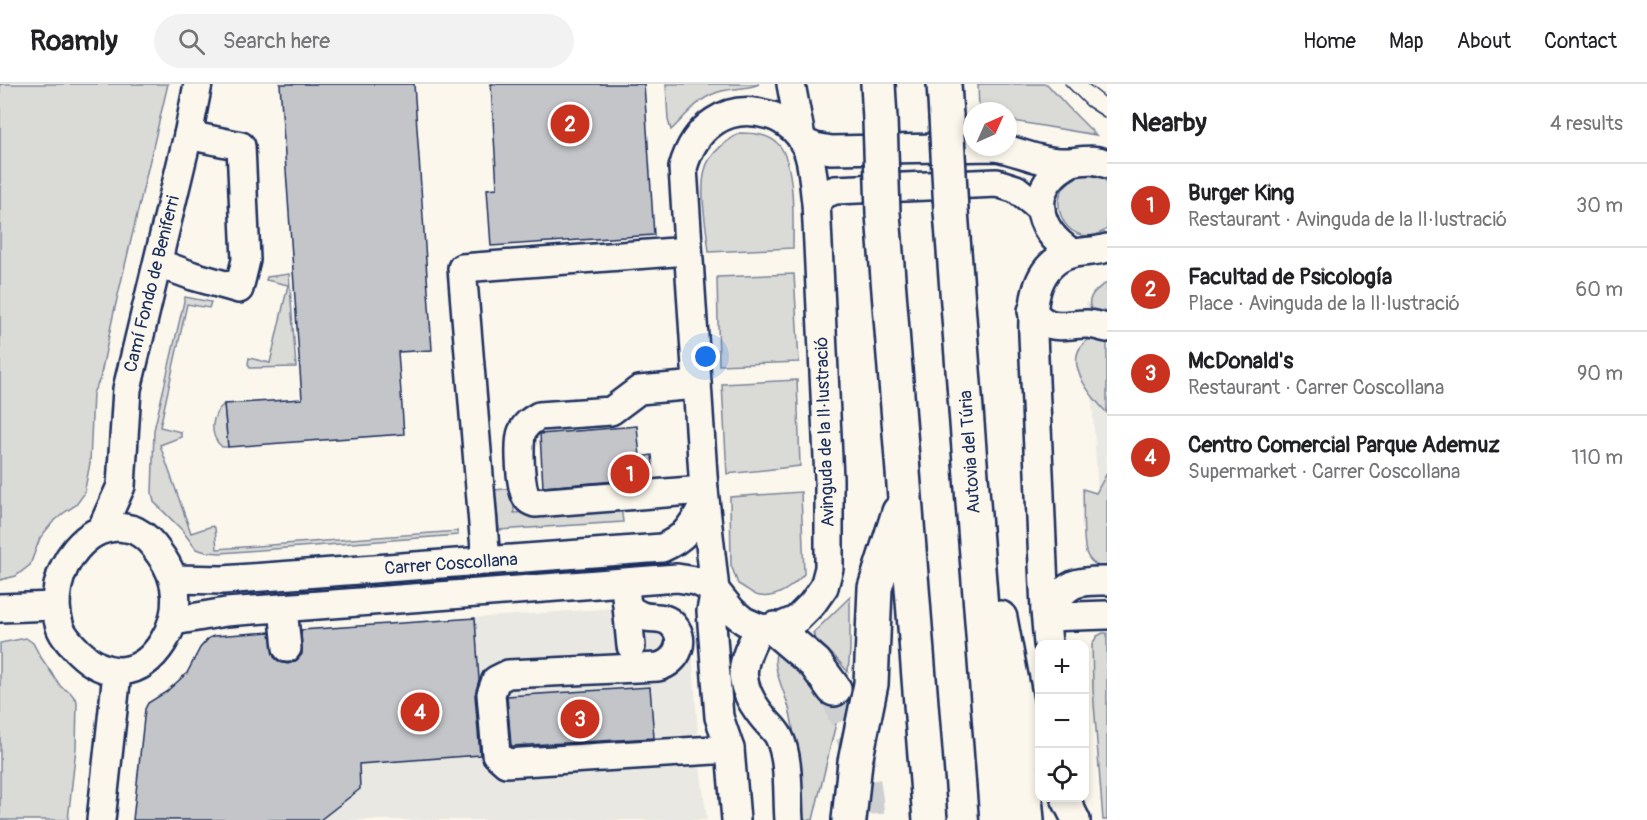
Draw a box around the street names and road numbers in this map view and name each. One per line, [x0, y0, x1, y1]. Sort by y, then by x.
street label: Camí Fondo de Beniferri [119, 193, 185, 375]
street label: Avinguda de la Il·lustració [810, 336, 840, 527]
street label: Autovia del Túria [954, 389, 986, 515]
street label: Carrer Coscollana [383, 548, 519, 580]

